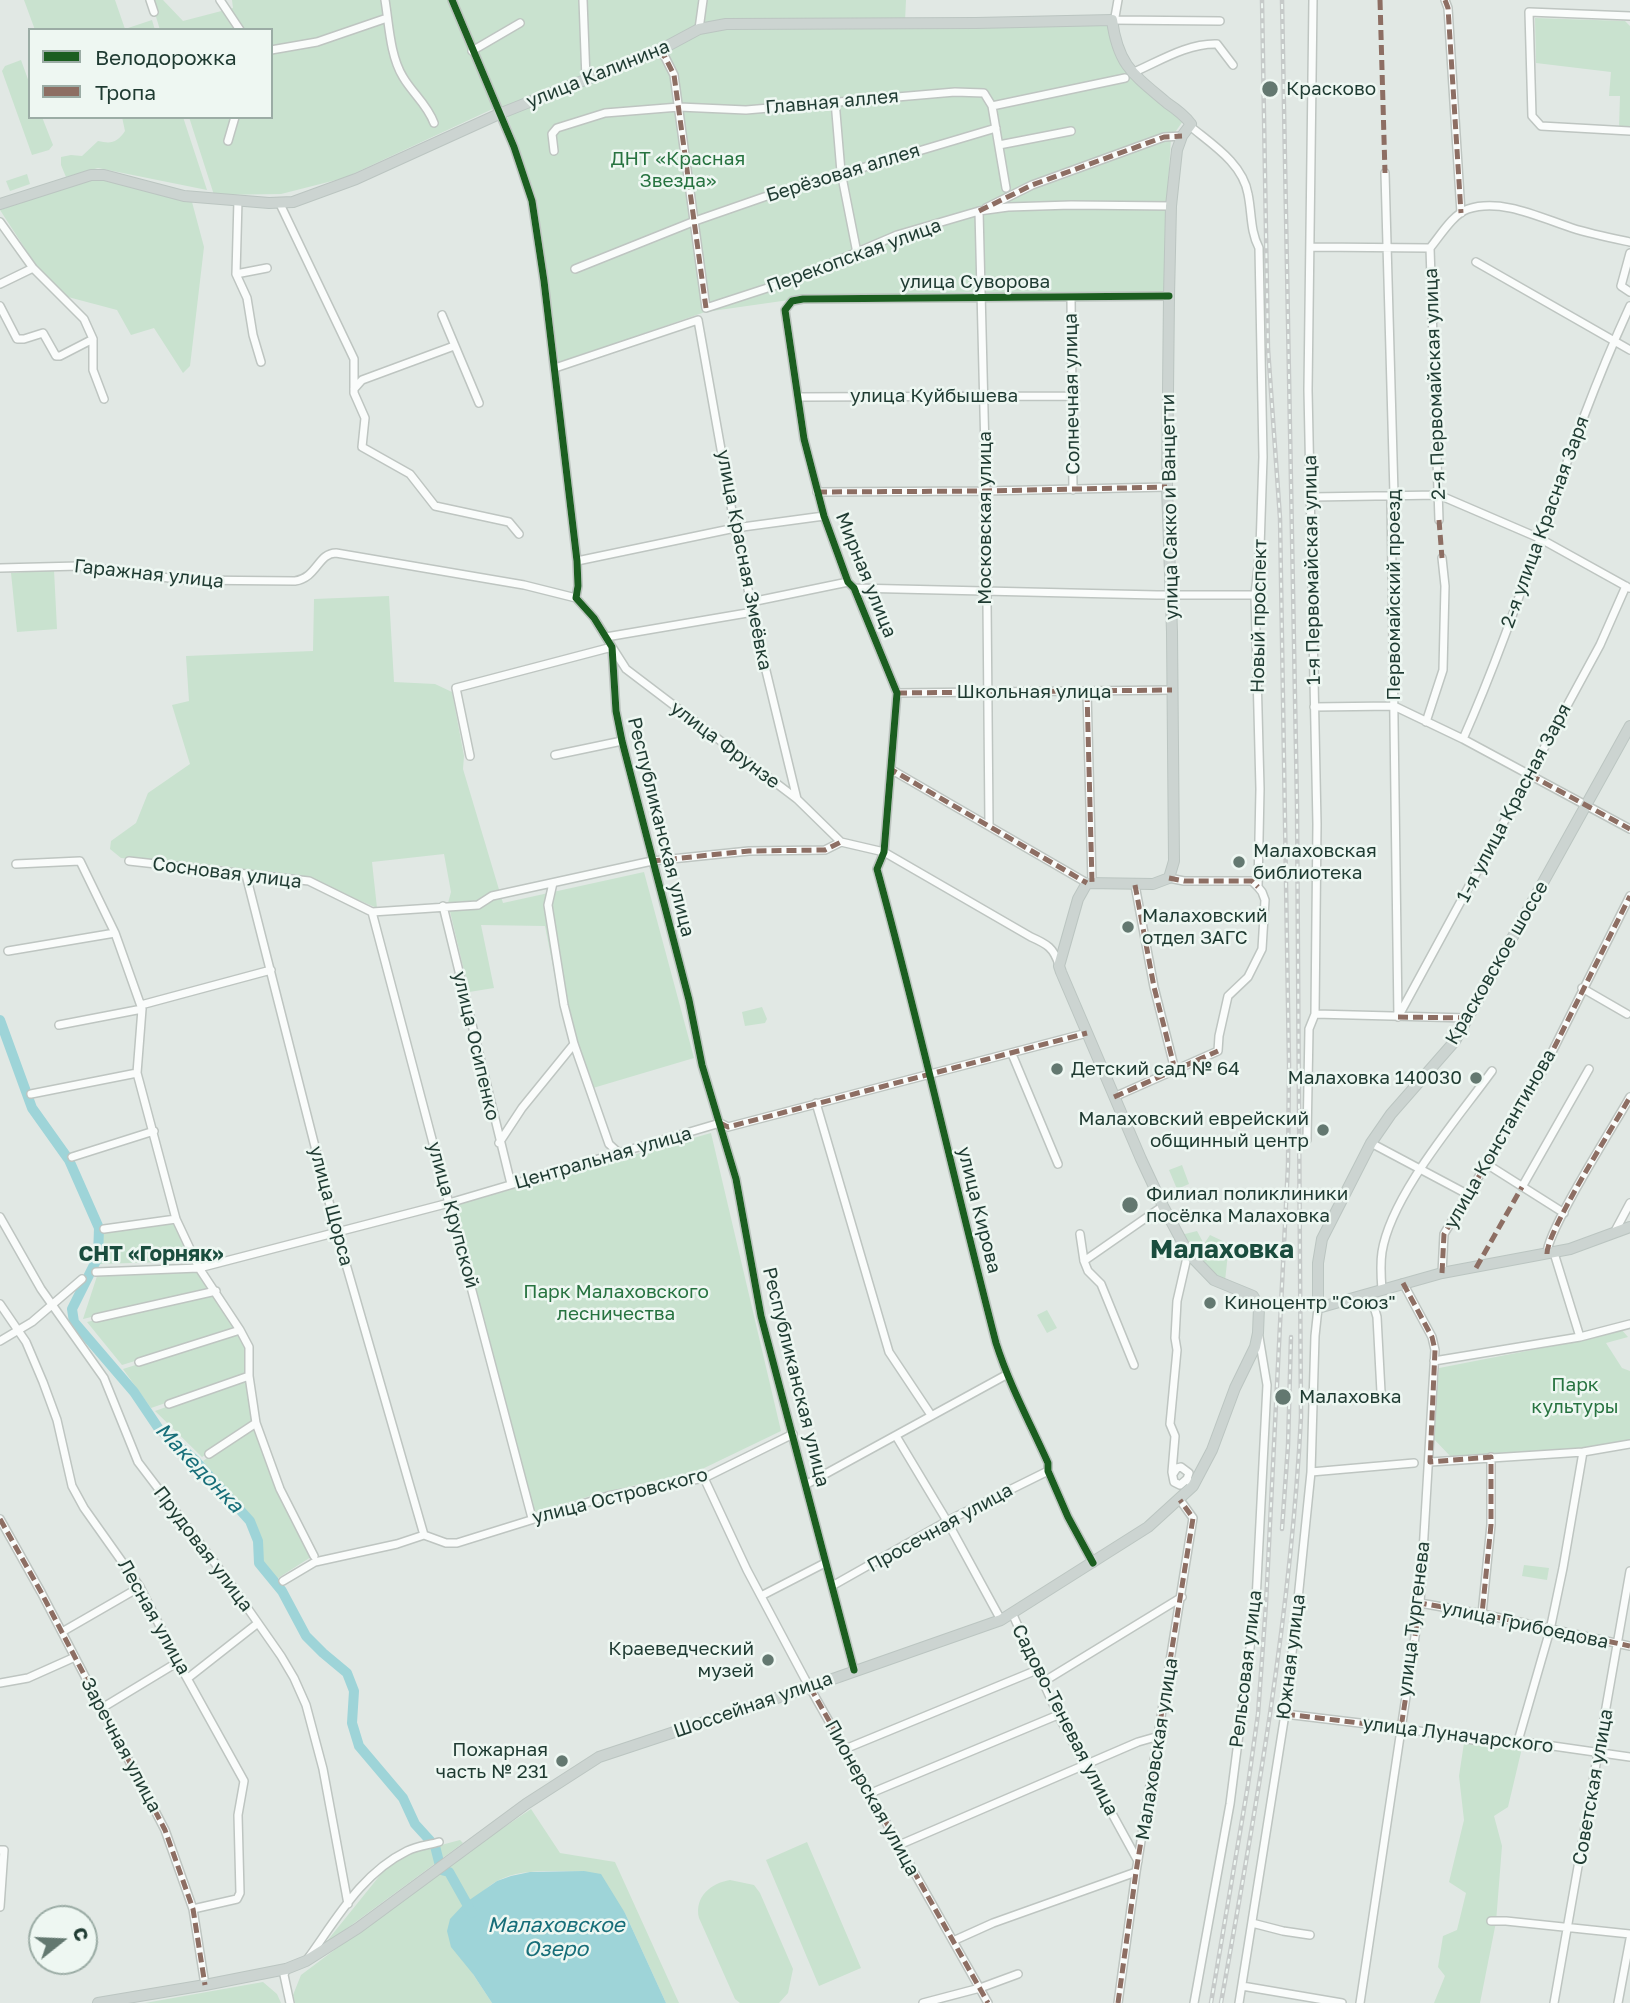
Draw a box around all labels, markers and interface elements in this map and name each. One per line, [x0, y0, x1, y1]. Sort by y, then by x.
legend [28, 28, 273, 119]
street label: улица Калинина [523, 35, 673, 113]
text: Велодорожка [95, 44, 237, 70]
place label: Красково [1286, 78, 1376, 100]
text: Тропа [95, 79, 156, 105]
marker: Красково [1260, 79, 1280, 99]
street label: Главная аллея [764, 85, 900, 119]
street label: Берёзовая аллея [763, 139, 923, 207]
park label: ДНТ «Красная Звезда» [611, 148, 745, 192]
street label: Перекопская улица [763, 214, 945, 298]
street label: 2-я Первомайская улица [1420, 268, 1450, 500]
street label: улица Суворова [900, 271, 1050, 293]
street label: Солнечная улица [1059, 313, 1085, 475]
street label: улица Куйбышева [850, 385, 1018, 407]
street label: улица Сакко и Ванцетти [1157, 394, 1183, 620]
street label: 2-я улица Красная Заря [1496, 413, 1594, 631]
street label: Московская улица [974, 431, 996, 605]
street label: улица Красная Змеёвка [711, 448, 777, 672]
street label: 1-я Первомайская улица [1299, 455, 1325, 685]
street label: Первомайский проезд [1383, 489, 1405, 701]
street label: Мирная улица [830, 509, 902, 641]
street label: Новый проспект [1246, 539, 1272, 693]
street label: Гаражная улица [73, 555, 225, 593]
street label: Школьная улица [957, 681, 1111, 703]
street label: улица Фрунзе [666, 696, 784, 794]
street label: 1-я улица Красная Заря [1452, 700, 1576, 906]
street label: Республиканская улица [623, 715, 699, 939]
place label: Малаховская библиотека [1253, 840, 1377, 884]
street label: Сосновая улица [151, 853, 303, 893]
marker: Малаховская библиотека [1231, 854, 1247, 870]
street label: Красковское шоссе [1441, 877, 1553, 1049]
place label: Малаховский отдел ЗАГС [1142, 905, 1268, 949]
marker: Малаховский отдел ЗАГС [1120, 919, 1136, 935]
street label: улица Осипенко [448, 969, 504, 1123]
street label: улица Константинова [1439, 1045, 1561, 1233]
place label: Детский сад № 64 [1071, 1058, 1240, 1080]
marker: Детский сад № 64 [1049, 1061, 1065, 1077]
place label: Малаховка 140030 [1287, 1067, 1462, 1089]
marker: Малаховка 140030 [1468, 1070, 1484, 1086]
place label: Малаховский еврейский общинный центр [1078, 1108, 1309, 1152]
street label: Центральная улица [512, 1122, 694, 1194]
marker: Малаховский еврейский общинный центр [1315, 1122, 1331, 1138]
street label: улица Крупской [422, 1139, 484, 1291]
street label: улица Щорса [304, 1143, 358, 1269]
street label: улица Кирова [952, 1144, 1006, 1276]
place label: Филиал поликлиники посёлка Малаховка [1146, 1183, 1348, 1227]
marker: Филиал поликлиники посёлка Малаховка [1120, 1195, 1140, 1215]
district label: Малаховка [1150, 1234, 1294, 1266]
district label: СНТ «Горняк» [78, 1241, 224, 1267]
street label: Республиканская улица [758, 1265, 834, 1489]
park label: Парк Малаховского лесничества [523, 1281, 709, 1325]
place label: Киноцентр "Союз" [1224, 1292, 1396, 1314]
marker: Киноцентр "Союз" [1202, 1295, 1218, 1311]
park label: Парк культуры [1531, 1374, 1619, 1418]
place label: Малаховка [1299, 1386, 1402, 1408]
marker: Малаховка [1273, 1387, 1293, 1407]
water label: Македонка [150, 1418, 248, 1518]
street label: улица Островского [530, 1463, 710, 1529]
street label: Просечная улица [863, 1479, 1017, 1577]
street label: Прудовая улица [148, 1482, 258, 1616]
street label: улица Тургенева [1393, 1540, 1435, 1698]
street label: Лесная улица [113, 1555, 195, 1679]
street label: Рельсовая улица [1225, 1589, 1267, 1749]
street label: Южная улица [1272, 1593, 1310, 1721]
street label: улица Грибоедова [1439, 1596, 1611, 1654]
street label: Садово-Теневая улица [1007, 1620, 1123, 1820]
place label: Краеведческий музей [608, 1638, 754, 1682]
marker: Краеведческий музей [760, 1652, 776, 1668]
street label: Малаховская улица [1131, 1656, 1183, 1842]
street label: Шоссейная улица [670, 1667, 836, 1743]
street label: Заречная улица [76, 1674, 166, 1816]
street label: Советская улица [1568, 1707, 1618, 1867]
street label: улица Луначарского [1361, 1712, 1555, 1758]
street label: Пионерская улица [820, 1716, 924, 1880]
place label: Пожарная часть № 231 [435, 1739, 548, 1783]
marker: Пожарная часть № 231 [554, 1753, 570, 1769]
north arrow [28, 1905, 98, 1975]
water label: Малаховское Озеро [487, 1912, 625, 1962]
text: С [69, 1924, 95, 1944]

